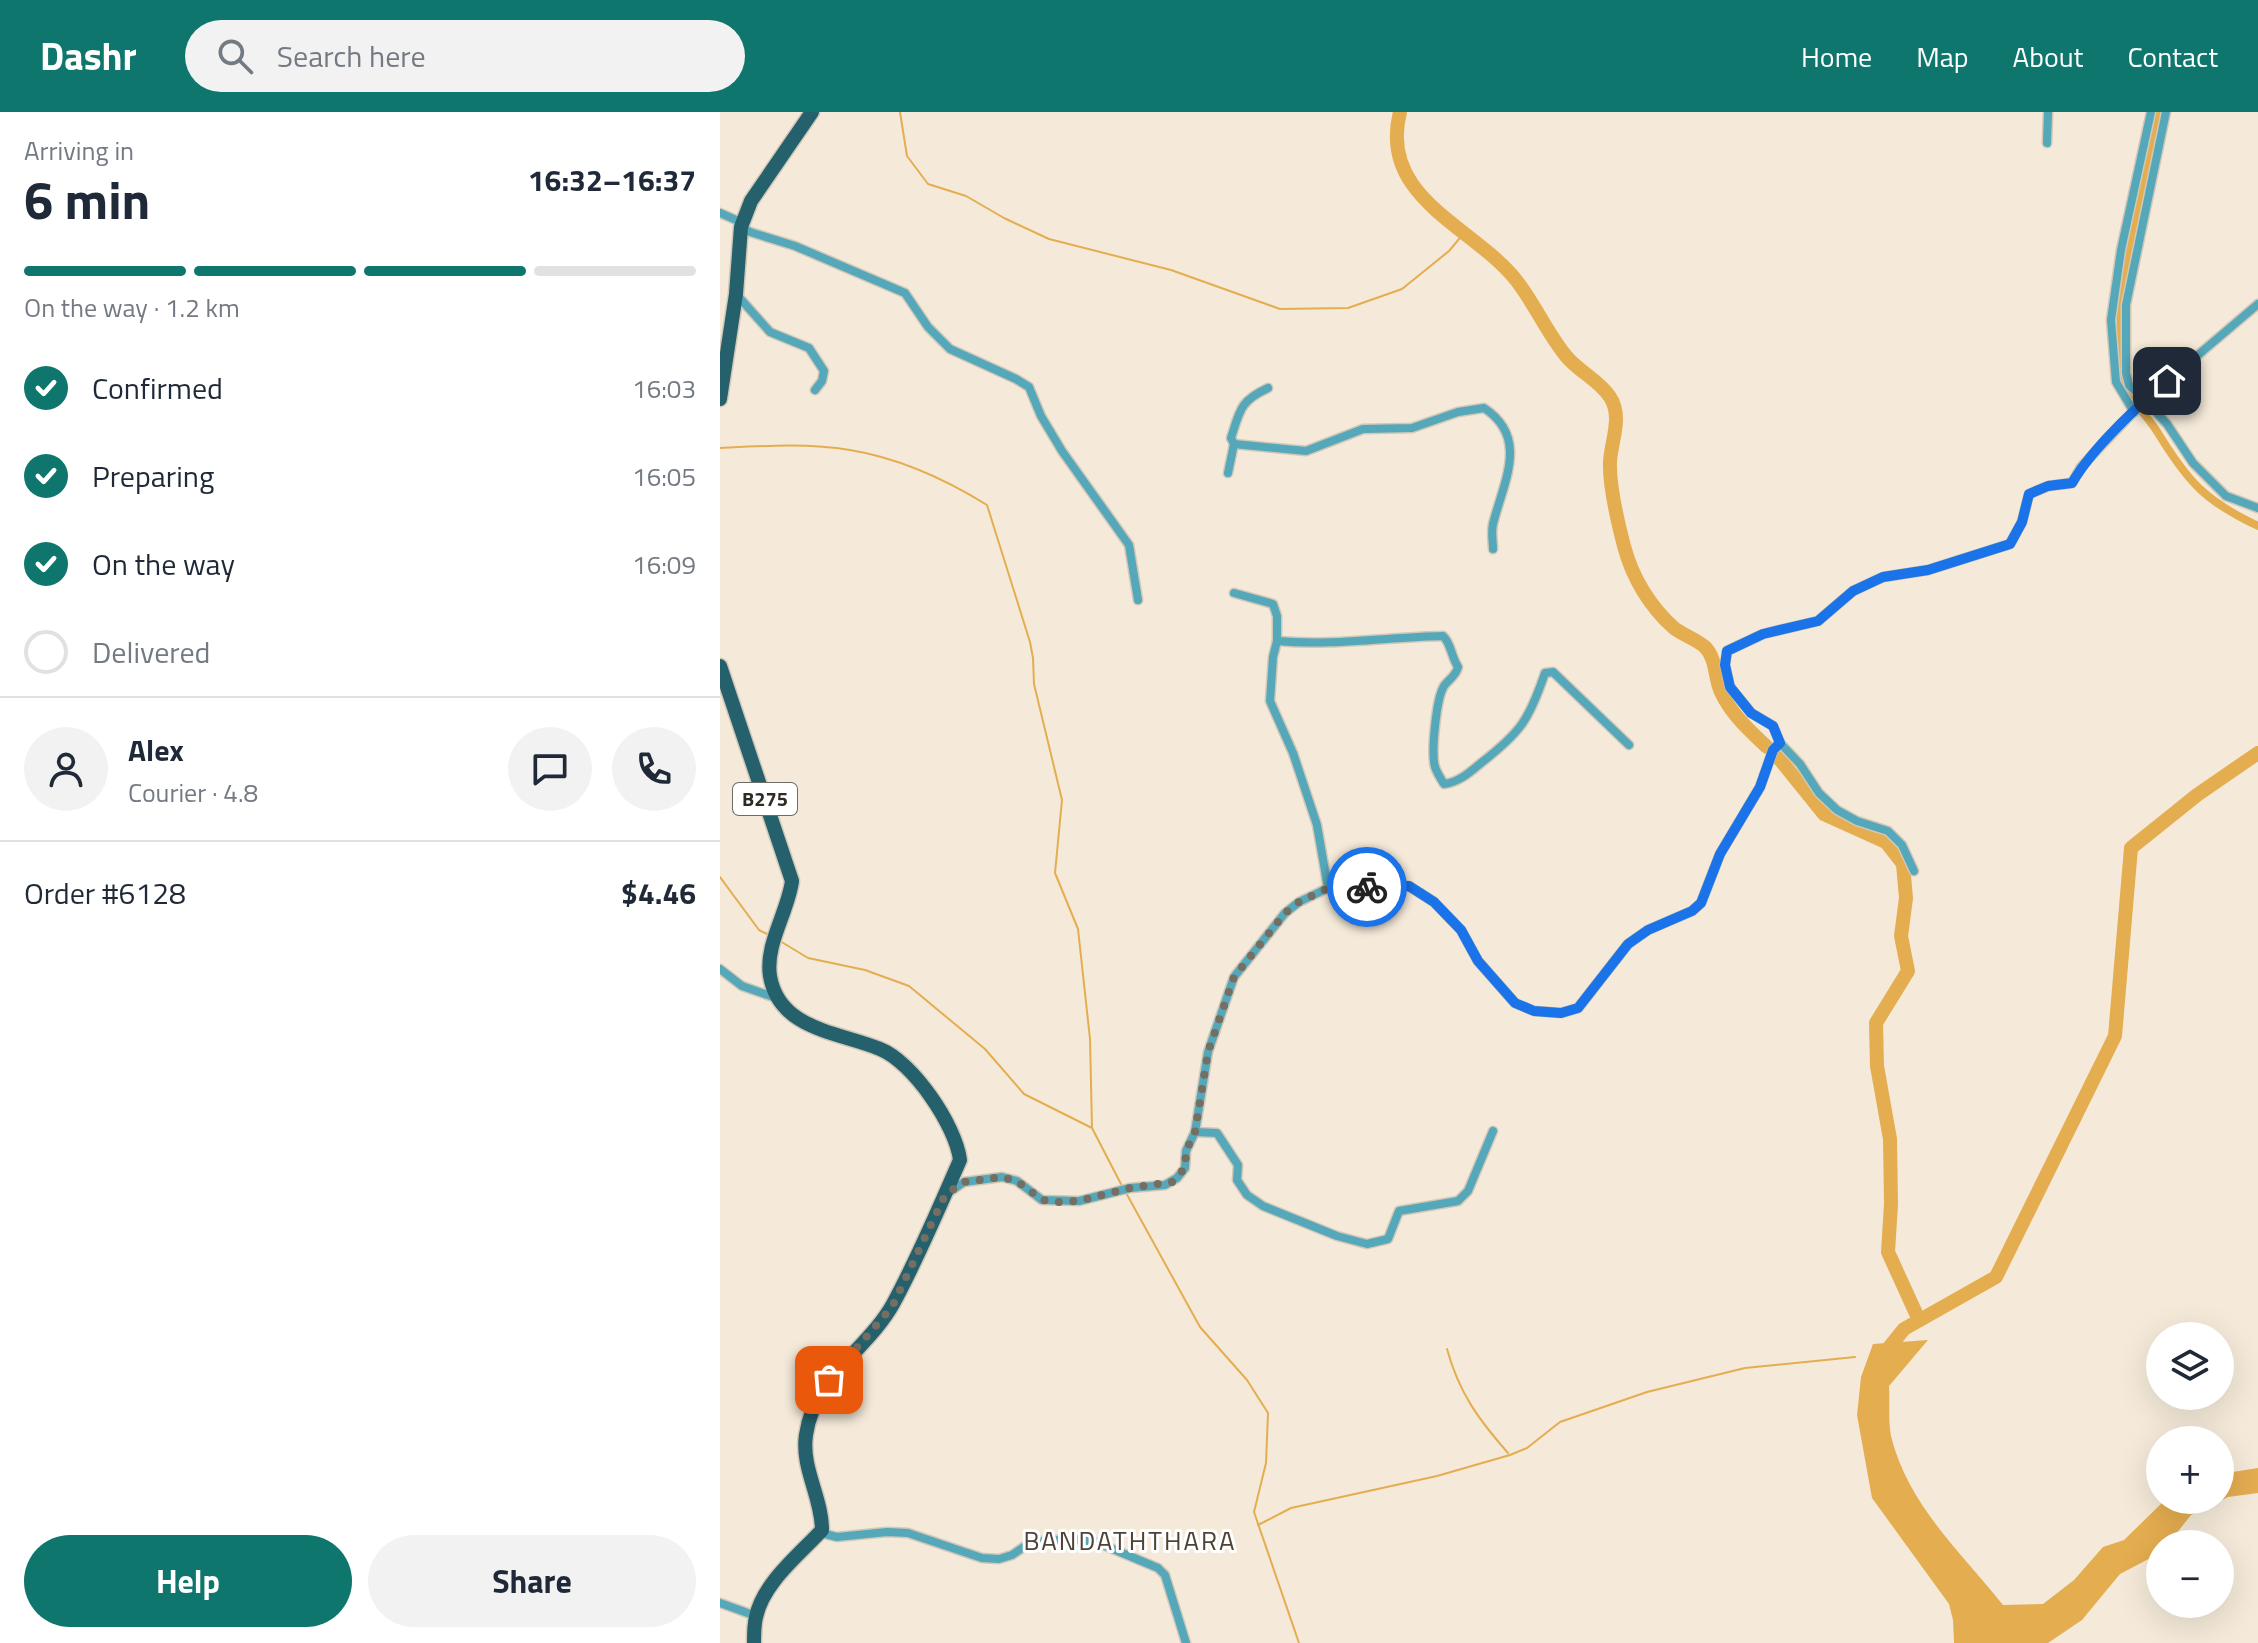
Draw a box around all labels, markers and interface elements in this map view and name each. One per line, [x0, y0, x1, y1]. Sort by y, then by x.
search box [185, 20, 745, 92]
text: Dashr [40, 27, 137, 85]
text: Search here [277, 33, 426, 79]
icon: search [213, 34, 257, 78]
text: Home [1801, 35, 1872, 78]
text: Map [1916, 35, 1969, 78]
text: About [2013, 35, 2083, 78]
text: Contact [2127, 35, 2218, 78]
text: Arriving in [24, 131, 134, 170]
text: 16:32–16:37 [528, 157, 696, 203]
text: 6 min [24, 160, 150, 239]
text: On the way · 1.2 km [24, 288, 240, 327]
pin [2133, 347, 2201, 415]
icon: home [2145, 359, 2189, 403]
text: Confirmed [92, 365, 223, 411]
icon: check [24, 366, 68, 410]
text: 16:03 [632, 369, 696, 408]
text: Preparing [92, 453, 214, 499]
icon: check [24, 454, 68, 498]
text: 16:05 [632, 457, 696, 496]
text: On the way [92, 541, 235, 587]
icon: check [24, 542, 68, 586]
text: 16:09 [632, 545, 696, 584]
text: Delivered [92, 629, 210, 675]
button: person [24, 727, 108, 811]
text: Alex [128, 727, 184, 773]
button: chat [508, 727, 592, 811]
button: phone [612, 727, 696, 811]
text: Courier · 4.8 [128, 773, 258, 812]
road number: B275 [733, 783, 797, 815]
courier [1327, 847, 1407, 927]
icon: bike [1345, 865, 1389, 909]
text: Order #6128 [24, 870, 186, 916]
text: $4.46 [621, 870, 696, 916]
map controls [2146, 1322, 2234, 1618]
button: layers [2146, 1322, 2234, 1410]
pin [795, 1346, 863, 1414]
icon: bag [807, 1358, 851, 1402]
button: + [2146, 1426, 2234, 1514]
district label: BANDATHTHARA [1024, 1521, 1236, 1560]
button: − [2146, 1530, 2234, 1618]
button: Help [24, 1535, 352, 1627]
button: Share [368, 1535, 696, 1627]

